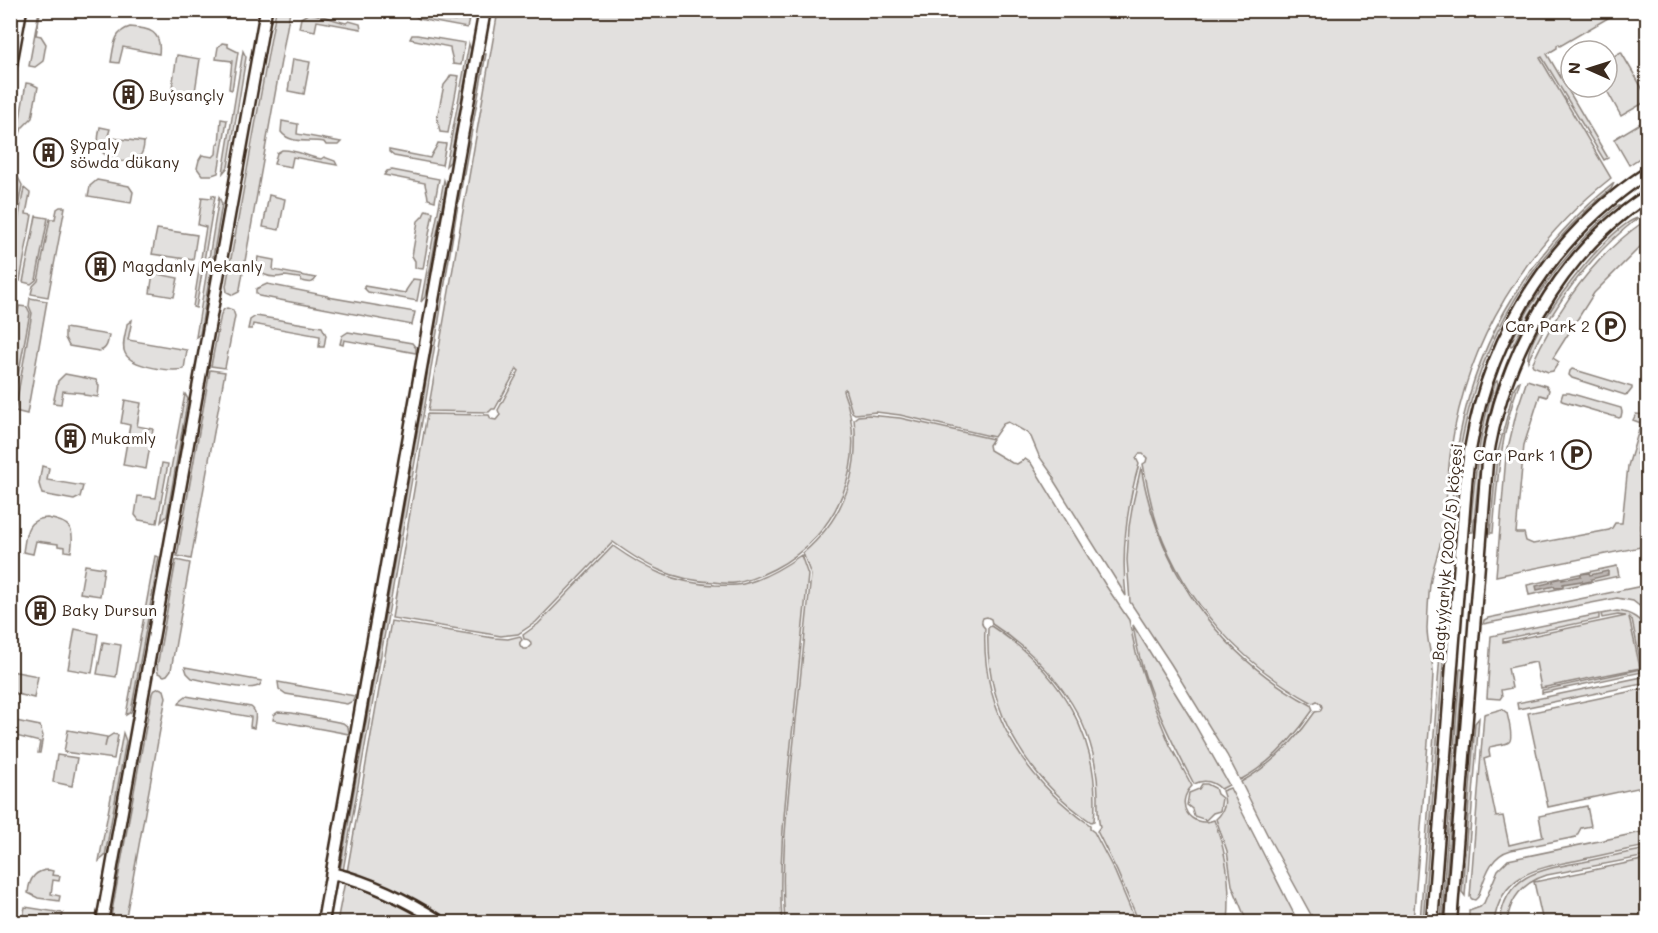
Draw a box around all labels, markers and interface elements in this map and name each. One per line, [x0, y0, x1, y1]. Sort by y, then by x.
north arrow [1559, 39, 1619, 99]
text: N [1563, 62, 1584, 75]
building icon: Buýsançly [112, 79, 144, 111]
place label: Buýsançly [149, 84, 224, 105]
place label: Şypaly söwda dükany [70, 133, 180, 172]
building icon: Şypaly söwda dükany [33, 137, 65, 169]
building icon: Magdanly Mekanly [85, 250, 117, 282]
place label: Magdanly Mekanly [122, 255, 263, 276]
parking icon: Car Park 2 [1595, 310, 1627, 342]
place label: Car Park 2 [1505, 315, 1590, 336]
building icon: Mukamly [54, 422, 86, 454]
place label: Mukamly [91, 427, 156, 448]
parking icon: Car Park 1 [1561, 439, 1593, 471]
street label: Bagtyýarlyk (2002/5) köçesi [1427, 442, 1466, 662]
place label: Car Park 1 [1473, 444, 1556, 465]
building icon: Baky Dursun [25, 594, 57, 626]
place label: Baky Dursun [62, 599, 157, 620]

